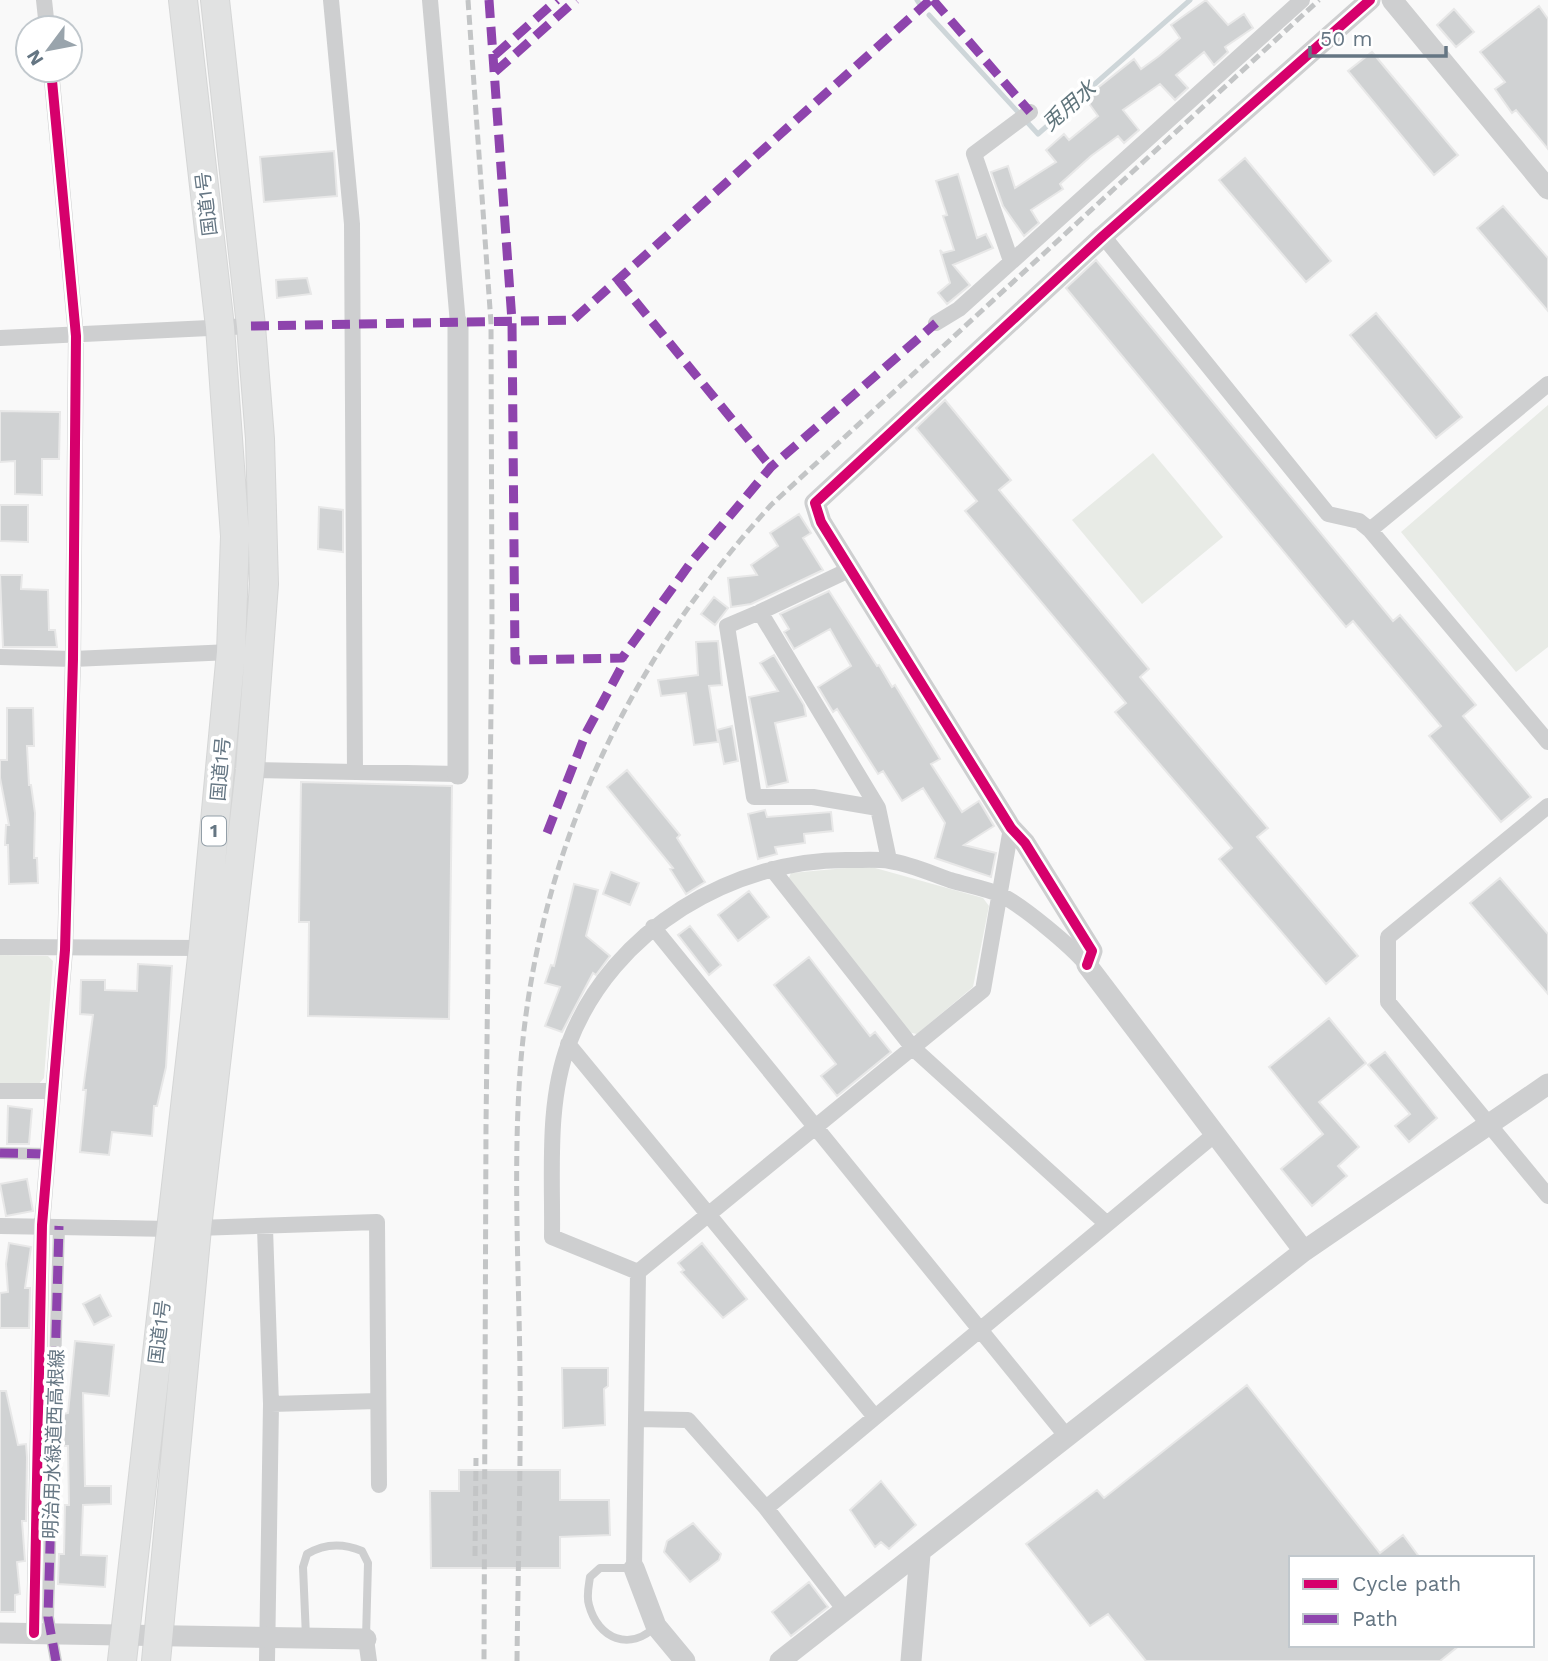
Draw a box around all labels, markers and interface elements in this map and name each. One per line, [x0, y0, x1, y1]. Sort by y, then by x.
north arrow [14, 14, 84, 84]
scale bar [1310, 14, 1446, 58]
text: 50 m [1320, 26, 1372, 51]
text: N [22, 46, 48, 70]
water label: 兎用水 [1037, 74, 1102, 136]
street label: 国道1号 [191, 171, 222, 237]
street label: 国道1号 [206, 736, 235, 802]
road number: 1 [202, 816, 226, 846]
street label: 国道1号 [144, 1299, 175, 1365]
street label: 明治用水緑道西高根線 [39, 1349, 68, 1539]
legend [1289, 1556, 1534, 1647]
text: Cycle path [1352, 1571, 1461, 1596]
text: Path [1352, 1606, 1398, 1631]

